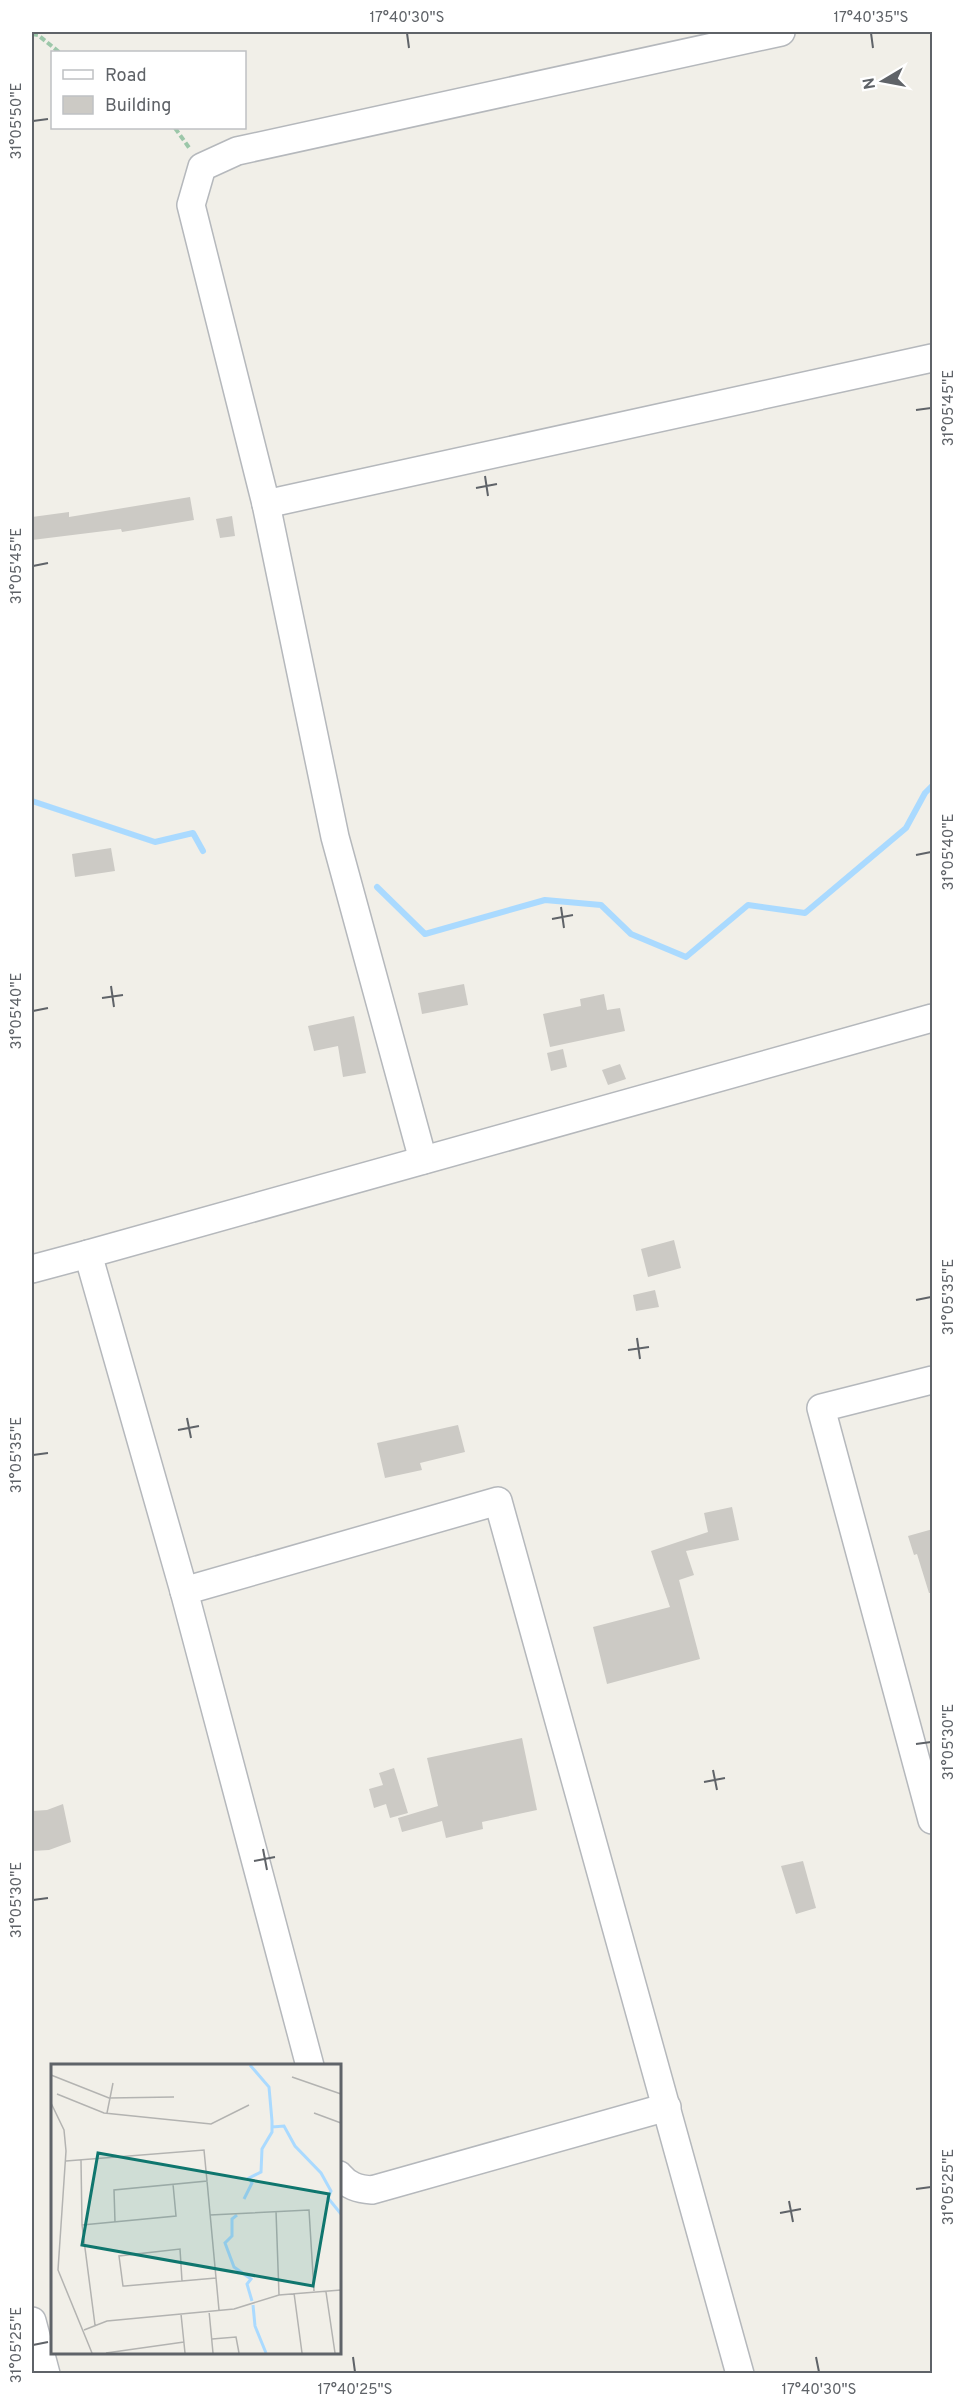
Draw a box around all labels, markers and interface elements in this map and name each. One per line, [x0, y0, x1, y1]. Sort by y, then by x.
text: 17°40'30"S [369, 9, 445, 28]
text: 17°40'35"S [833, 9, 909, 28]
legend [51, 51, 246, 129]
north arrow [853, 51, 913, 111]
text: Road [105, 65, 147, 88]
text: N [859, 76, 881, 91]
text: 31°05'50"E [8, 83, 27, 159]
text: Building [105, 95, 171, 118]
text: 31°05'45"E [940, 370, 959, 446]
text: 31°05'45"E [8, 528, 27, 604]
text: 31°05'40"E [940, 814, 959, 890]
text: 31°05'40"E [8, 973, 27, 1049]
text: 31°05'35"E [940, 1259, 959, 1335]
text: 31°05'35"E [8, 1417, 27, 1493]
text: 31°05'30"E [940, 1704, 959, 1780]
text: 31°05'30"E [8, 1862, 27, 1938]
inset map [51, 2064, 340, 2354]
text: 31°05'25"E [940, 2149, 959, 2225]
text: 31°05'25"E [8, 2307, 27, 2383]
text: 17°40'25"S [317, 2381, 393, 2400]
text: 17°40'30"S [781, 2381, 857, 2400]

